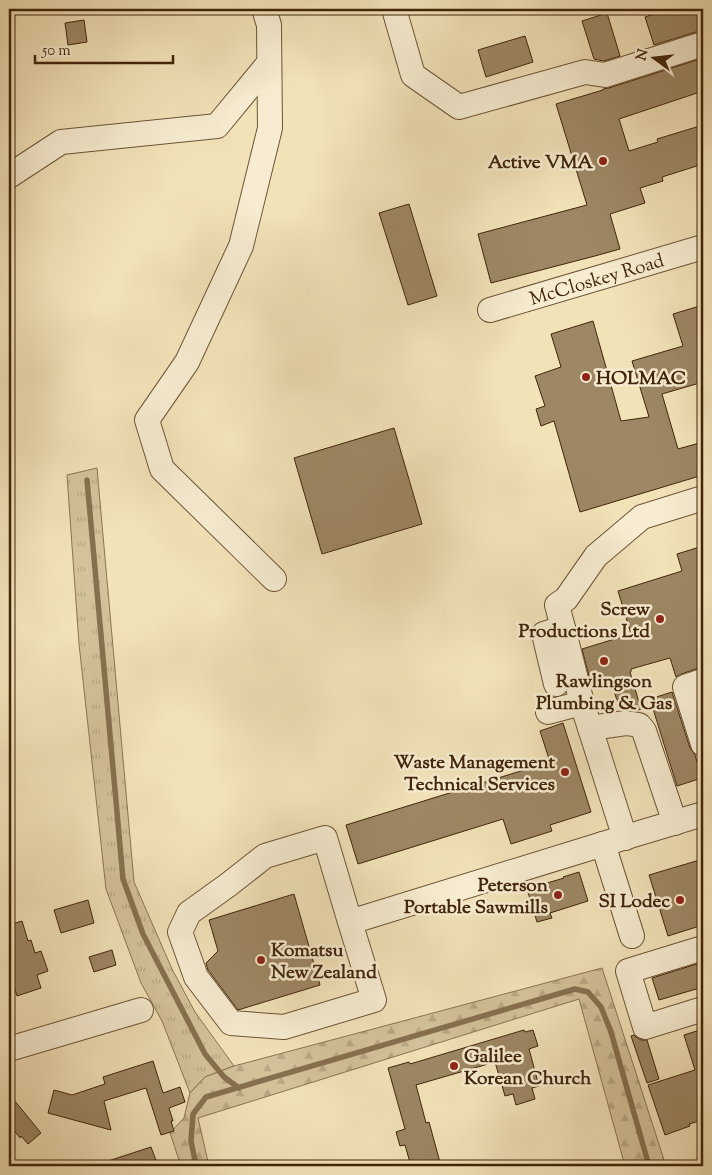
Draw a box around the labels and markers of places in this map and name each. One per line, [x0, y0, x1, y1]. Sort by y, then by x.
place label: Active VMA [488, 150, 594, 177]
marker: Active VMA [597, 155, 609, 167]
place label: HOLMAC [596, 366, 686, 393]
marker: HOLMAC [580, 371, 592, 383]
place label: Screw Productions Ltd [519, 597, 651, 646]
marker: Screw Productions Ltd [654, 613, 666, 625]
marker: Rawlingson Plumbing & Gas [598, 655, 610, 667]
place label: Rawlingson Plumbing & Gas [536, 669, 673, 718]
place label: Waste Management Technical Services [393, 750, 556, 799]
marker: Waste Management Technical Services [559, 766, 571, 778]
place label: Peterson Portable Sawmills [404, 873, 549, 922]
marker: Peterson Portable Sawmills [552, 889, 564, 901]
place label: SI Lodec [599, 889, 670, 916]
marker: SI Lodec [674, 894, 686, 906]
place label: Komatsu New Zealand [271, 938, 377, 987]
marker: Komatsu New Zealand [255, 954, 267, 966]
place label: Galilee Korean Church [464, 1044, 592, 1093]
marker: Galilee Korean Church [448, 1060, 460, 1072]

